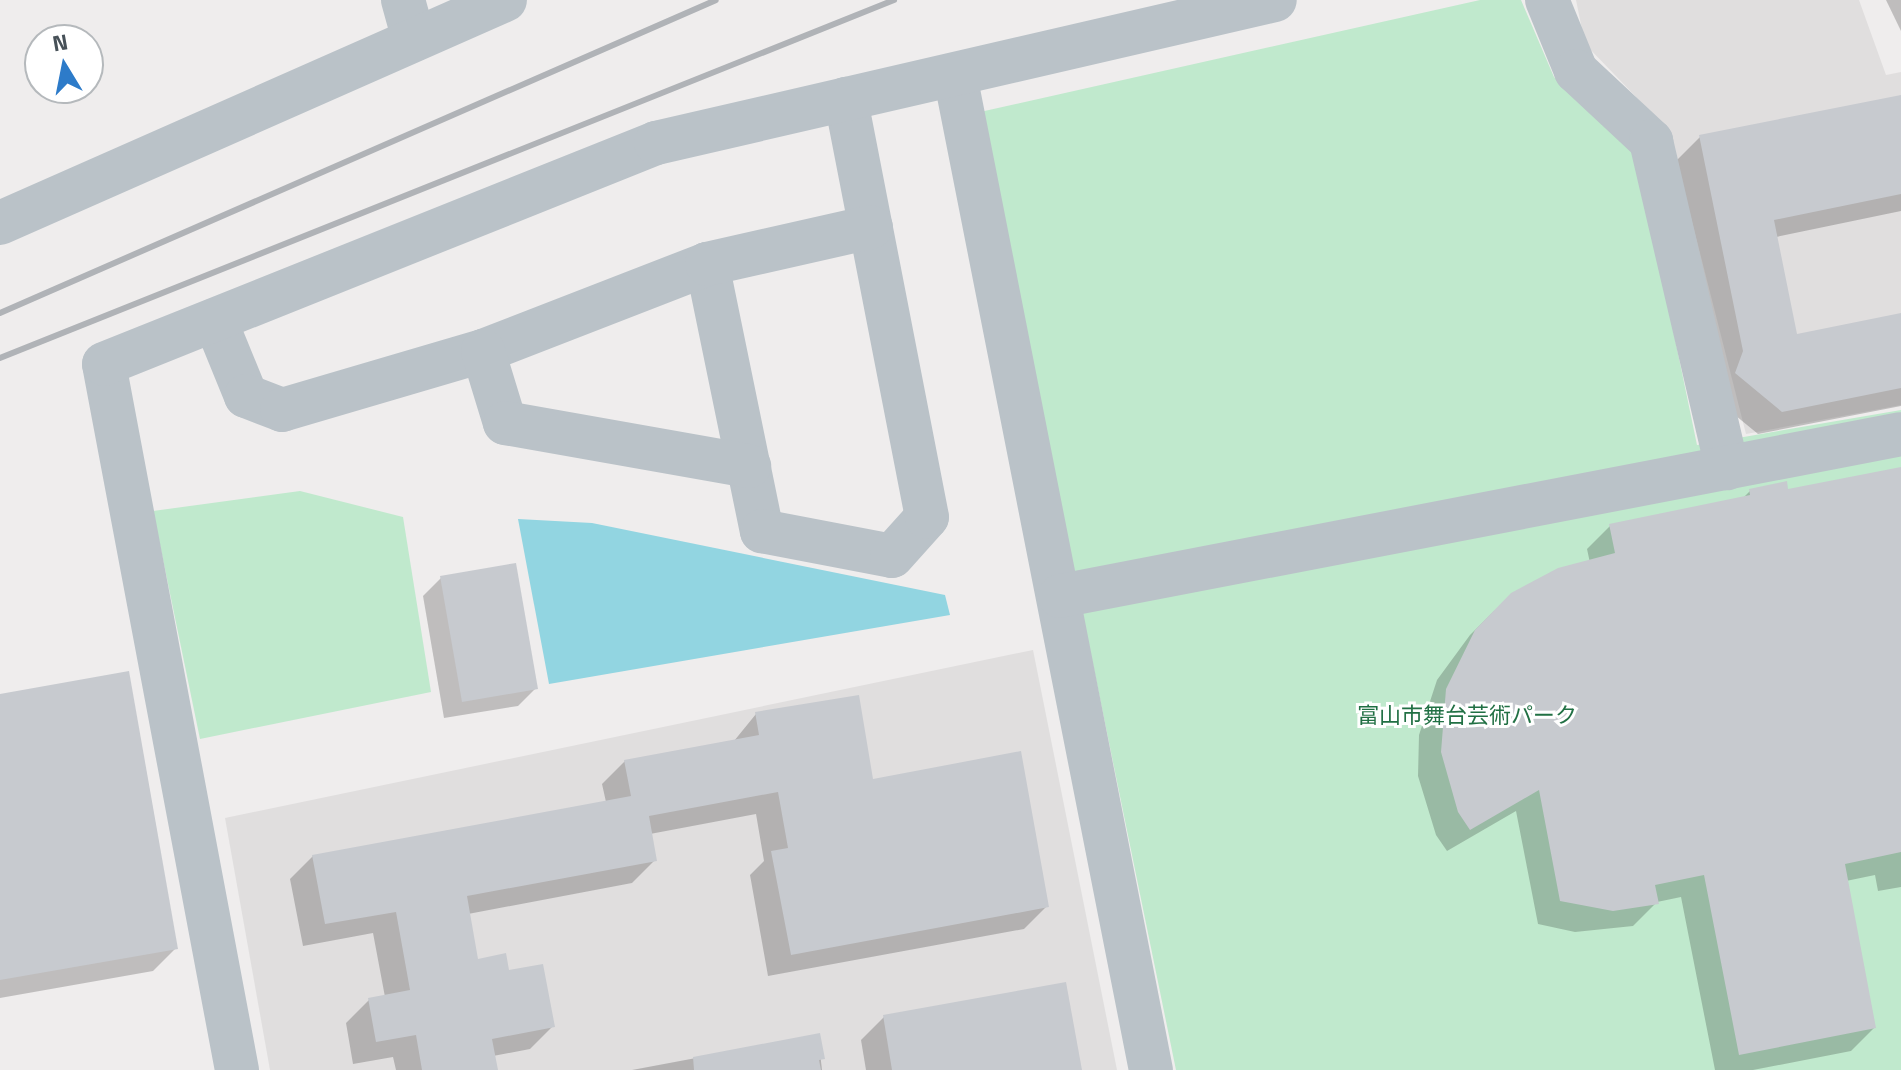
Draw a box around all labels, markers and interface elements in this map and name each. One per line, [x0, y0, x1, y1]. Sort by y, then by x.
north arrow [24, 24, 104, 104]
text: N [50, 24, 71, 60]
park label: 富山市舞台芸術パーク [1357, 703, 1577, 729]

